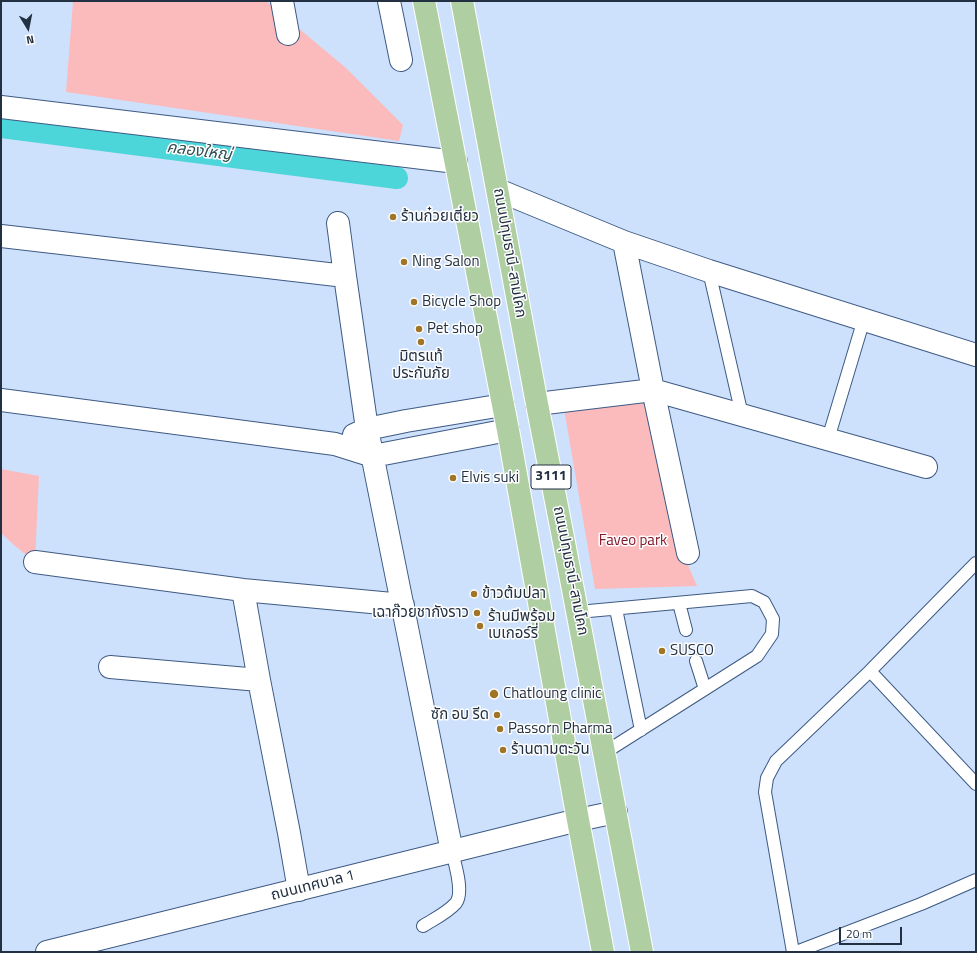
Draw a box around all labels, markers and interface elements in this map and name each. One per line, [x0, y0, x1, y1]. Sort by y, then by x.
north arrow [8, 8, 48, 48]
text: N [25, 31, 35, 48]
water label: คลองใหญ่ [165, 138, 233, 166]
street label: ถนนปทุมธานี-สามโคก [489, 187, 529, 319]
place label: ร้านก๋วยเตี๋ยว [401, 208, 479, 226]
marker: ร้านก๋วยเตี๋ยว [388, 212, 398, 222]
place label: Ning Salon [412, 253, 480, 271]
marker: Ning Salon [399, 257, 409, 267]
place label: Bicycle Shop [422, 293, 501, 311]
marker: Bicycle Shop [409, 297, 419, 307]
place label: Pet shop [427, 320, 483, 338]
marker: Pet shop [414, 324, 424, 334]
marker: มิตรแท้ ประกันภัย [416, 337, 426, 347]
place label: มิตรแท้ ประกันภัย [392, 348, 450, 383]
road number: 3111 [531, 465, 571, 489]
place label: Elvis suki [461, 469, 519, 487]
marker: Elvis suki [448, 473, 458, 483]
street label: ถนนปทุมธานี-สามโคก [549, 505, 591, 637]
park label: Faveo park [599, 532, 667, 550]
place label: ข้าวต้มปลา [482, 585, 546, 603]
marker: ข้าวต้มปลา [469, 589, 479, 599]
place label: เฉาก๊วยชากังราว [372, 604, 469, 622]
marker: เฉาก๊วยชากังราว [472, 608, 482, 618]
place label: ร้านมีพร้อม เบเกอร์รี่ [488, 608, 555, 643]
marker: ร้านมีพร้อม เบเกอร์รี่ [475, 621, 485, 631]
place label: SUSCO [670, 642, 714, 660]
marker: SUSCO [657, 646, 667, 656]
place label: Chatloung clinic [503, 685, 602, 703]
marker: Chatloung clinic [488, 688, 500, 700]
place label: ซัก อบ รีด [431, 706, 489, 724]
marker: ซัก อบ รีด [492, 710, 502, 720]
place label: Passorn Pharma [508, 720, 612, 738]
marker: Passorn Pharma [495, 724, 505, 734]
place label: ร้านตามตะวัน [511, 741, 590, 759]
marker: ร้านตามตะวัน [498, 745, 508, 755]
street label: ถนนเทศบาล 1 [269, 867, 357, 905]
scale bar [841, 919, 904, 945]
text: 20 m [846, 924, 872, 943]

